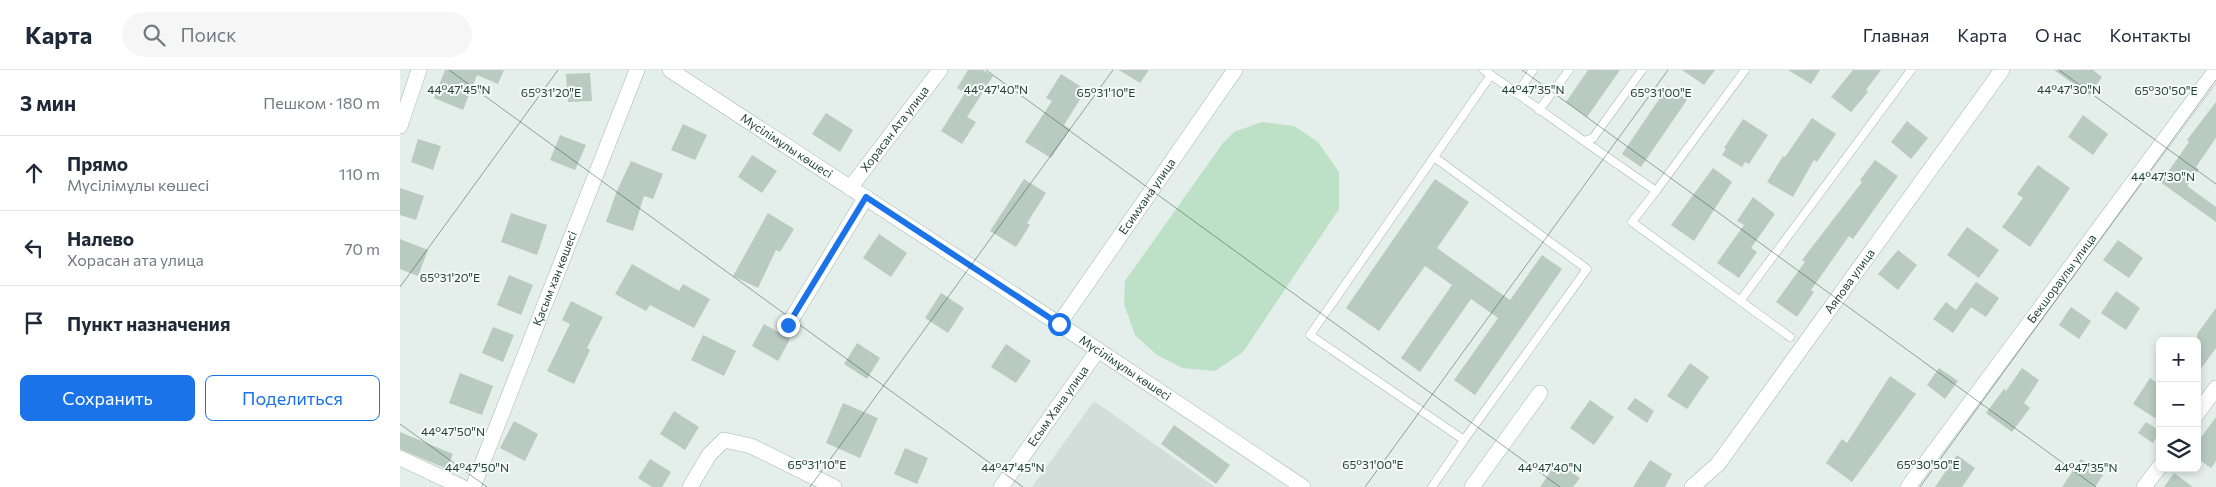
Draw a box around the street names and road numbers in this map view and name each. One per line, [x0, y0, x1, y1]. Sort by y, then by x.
street label: Хорасан Ата улица [857, 83, 931, 174]
street label: Мүсілімұлы көшесі [738, 110, 836, 180]
street label: Есимхана улица [1115, 155, 1178, 237]
street label: Қасым хан көшесі [529, 229, 579, 328]
street label: Бекшораулы улица [2024, 231, 2099, 325]
street label: Аяпова улица [1821, 246, 1877, 316]
street label: Мүсілімұлы көшесі [1077, 332, 1174, 403]
street label: Есым Хана улица [1024, 363, 1091, 449]

